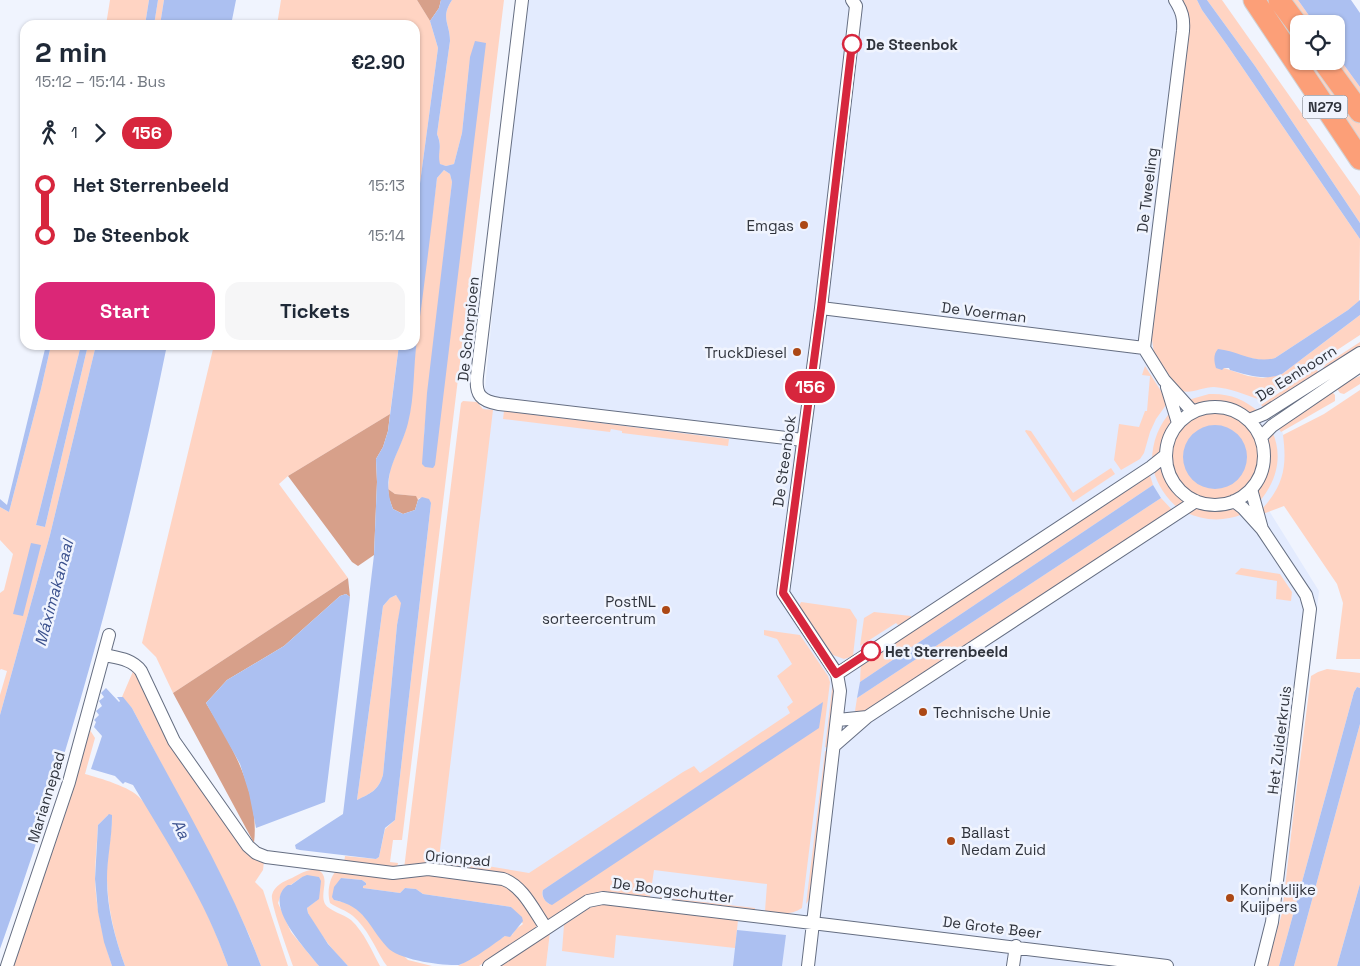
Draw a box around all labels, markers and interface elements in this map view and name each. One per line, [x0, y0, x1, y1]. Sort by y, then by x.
map controls [1290, 15, 1345, 70]
button: locate [1290, 15, 1345, 70]
text: 2 min [35, 34, 107, 70]
marker: De Steenbok [842, 34, 862, 54]
place label: De Steenbok [866, 35, 958, 54]
text: €2.90 [351, 50, 405, 75]
text: 15:12 – 15:14 · Bus [35, 71, 166, 92]
road number: N279 [1302, 95, 1348, 118]
icon: walk [35, 119, 63, 147]
icon: forward [86, 119, 114, 147]
text: 156 [132, 121, 162, 144]
text: 1 [71, 122, 78, 143]
street label: De Tweeling [1132, 146, 1162, 234]
text: Het Sterrenbeeld [73, 173, 229, 198]
text: 15:13 [368, 175, 405, 196]
place label: Emgas [747, 216, 794, 235]
marker: Emgas [798, 219, 810, 231]
text: De Steenbok [73, 223, 189, 248]
text: 15:14 [368, 225, 405, 246]
street label: De Schorpioen [453, 275, 483, 383]
button: Start [35, 282, 215, 340]
button: Tickets [225, 282, 405, 340]
street label: De Voerman [940, 297, 1028, 327]
street label: De Eenhoorn [1252, 341, 1340, 405]
place label: TruckDiesel [704, 343, 787, 362]
marker: TruckDiesel [791, 346, 803, 358]
line badge: 156 [781, 371, 839, 403]
text: 156 [795, 375, 825, 398]
street label: De Steenbok [768, 414, 800, 508]
water label: Máximakanaal [30, 536, 79, 648]
place label: PostNL sorteercentrum [542, 592, 656, 628]
marker: PostNL sorteercentrum [660, 604, 672, 616]
marker: Het Sterrenbeeld [861, 641, 881, 661]
place label: Het Sterrenbeeld [885, 642, 1008, 661]
street label: Het Zuiderkruis [1263, 685, 1295, 795]
place label: Technische Unie [933, 703, 1051, 722]
marker: Technische Unie [917, 706, 929, 718]
street label: Mariannepad [23, 749, 69, 845]
water label: Aa [167, 816, 195, 843]
place label: Ballast Nedam Zuid [961, 823, 1046, 859]
marker: Ballast Nedam Zuid [945, 835, 957, 847]
street label: Orionpad [425, 846, 491, 870]
street label: De Boogschutter [611, 873, 735, 907]
place label: Koninklijke Kuijpers [1240, 880, 1316, 916]
marker: Koninklijke Kuijpers [1224, 892, 1236, 904]
street label: De Grote Beer [941, 911, 1043, 943]

